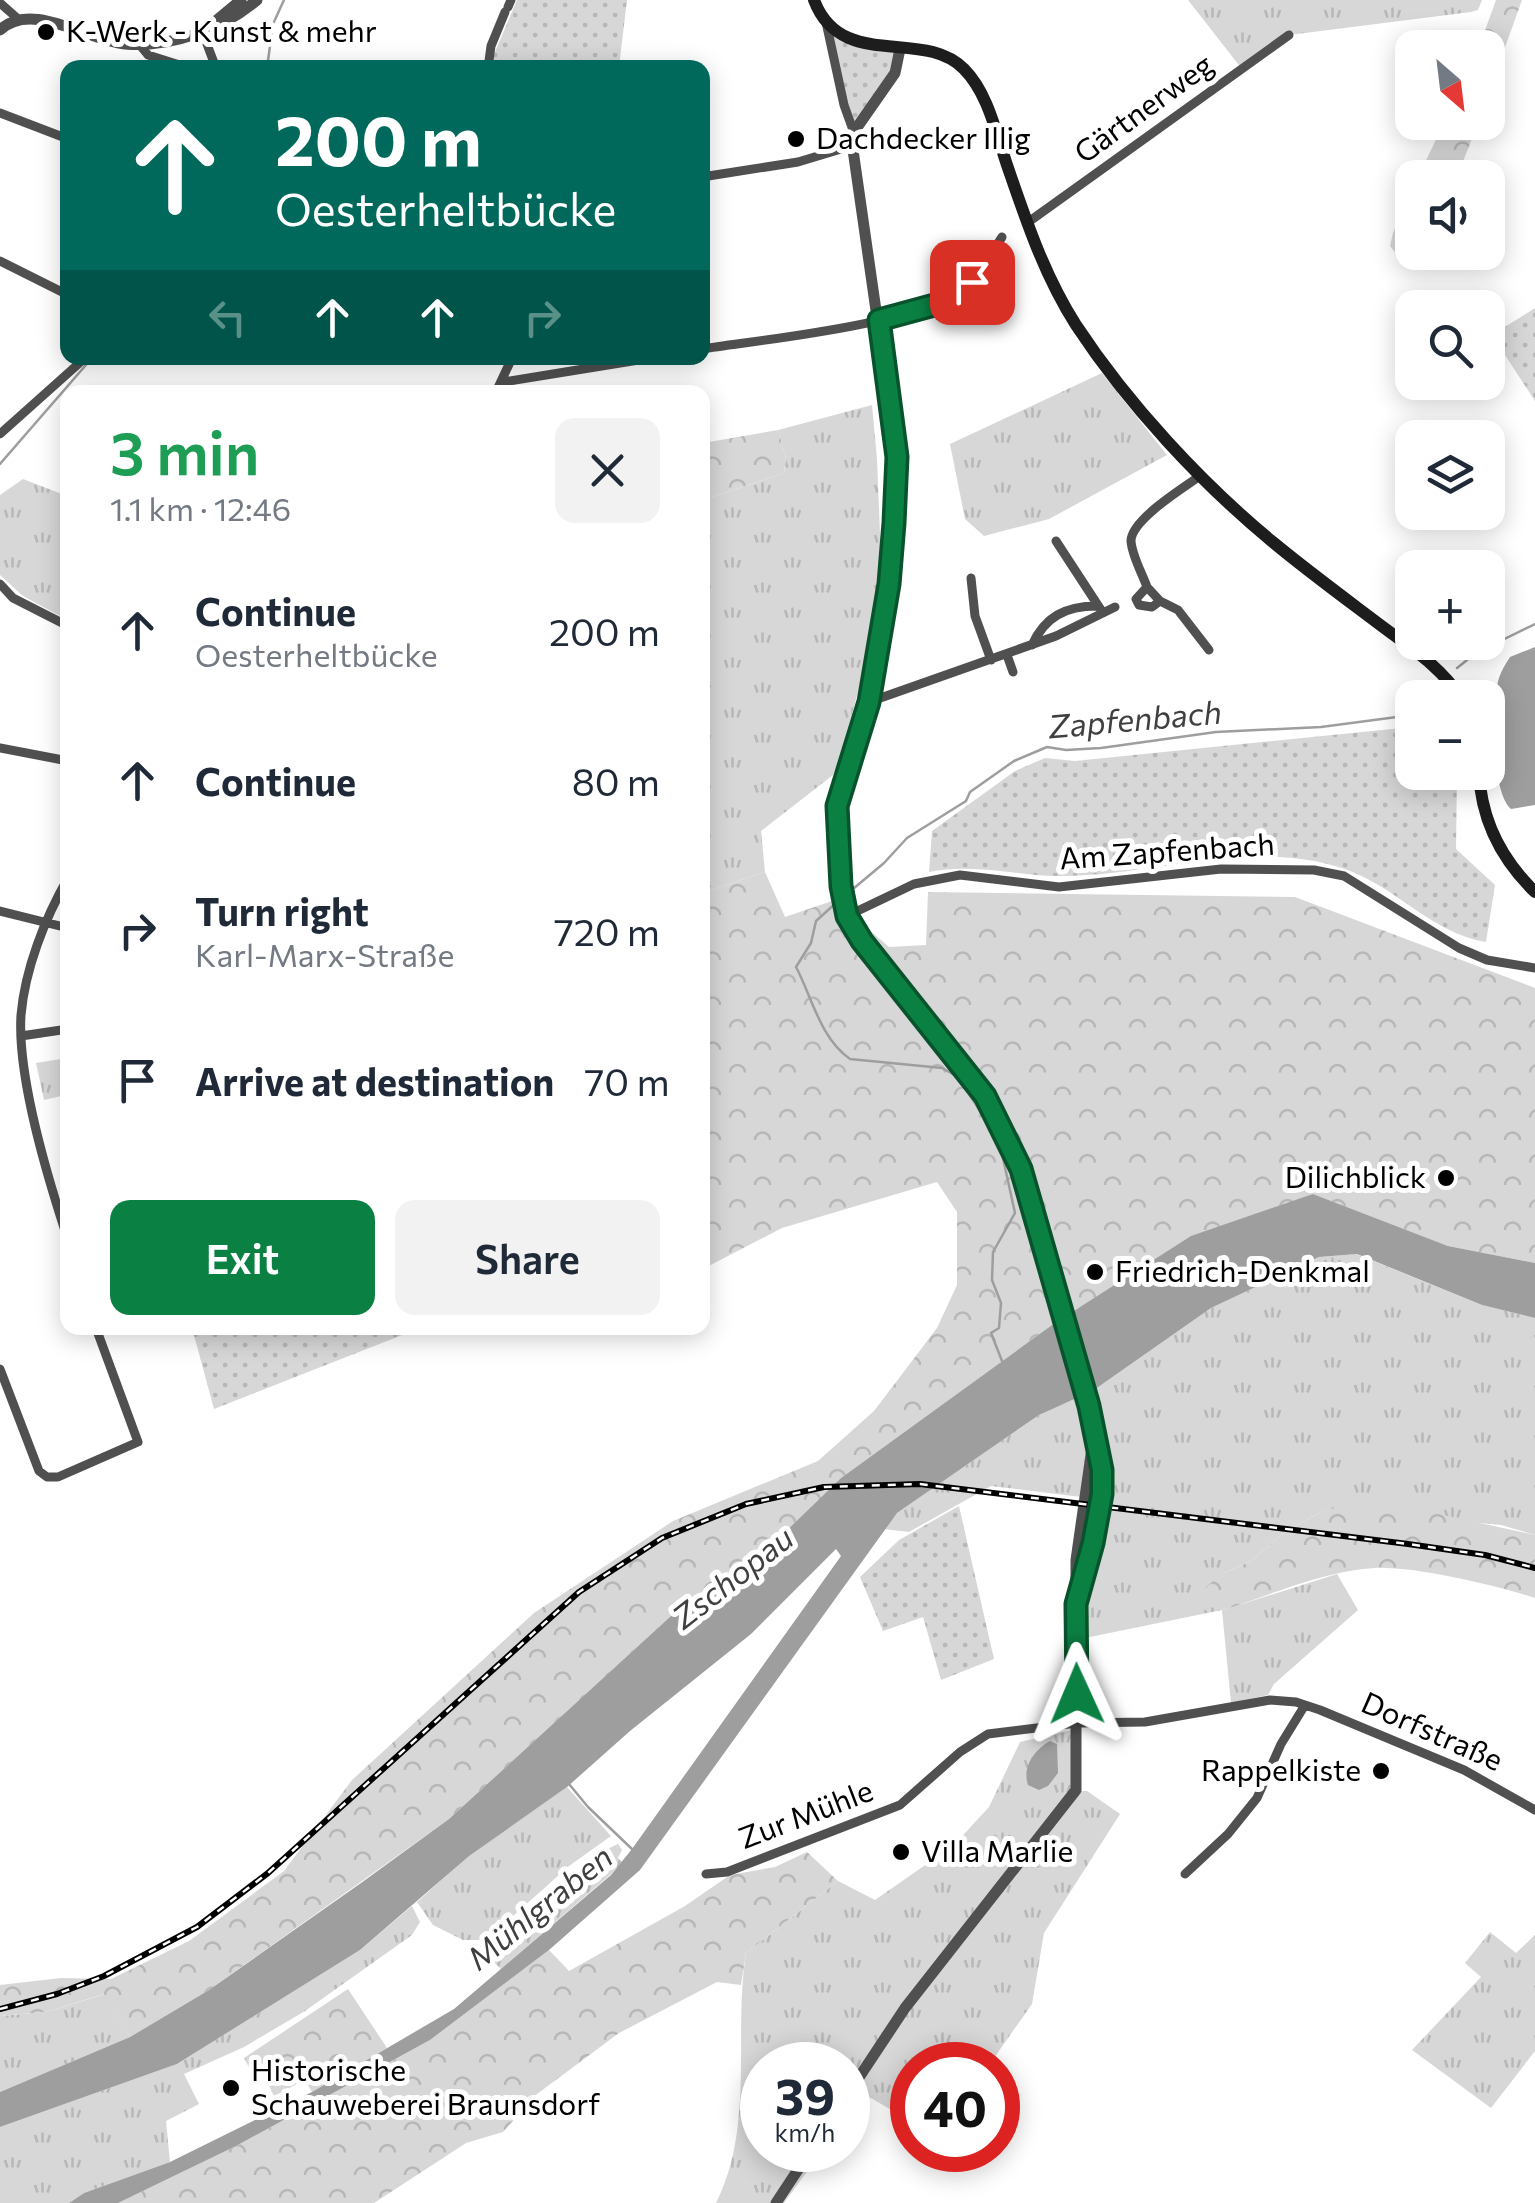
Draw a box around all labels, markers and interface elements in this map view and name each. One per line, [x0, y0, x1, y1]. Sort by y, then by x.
place label: K-Werk - Kunst & mehr [66, 11, 377, 48]
marker: K-Werk - Kunst & mehr [35, 21, 57, 43]
north arrow [1395, 30, 1505, 140]
map controls [1395, 30, 1505, 790]
street label: Gärtnerweg [1066, 44, 1219, 170]
text: 200 m [275, 95, 482, 180]
icon: ahead [110, 100, 240, 230]
place label: Dachdecker Illig [816, 118, 1031, 155]
marker: Dachdecker Illig [785, 128, 807, 150]
button: sound [1395, 160, 1505, 270]
text: Oesterheltbücke [275, 180, 616, 235]
pin [930, 240, 1015, 325]
icon: arrive [945, 255, 1000, 310]
icon: left [200, 290, 255, 345]
icon: ahead [305, 290, 360, 345]
icon: ahead [410, 290, 465, 345]
icon: right [515, 290, 570, 345]
button: search [1395, 290, 1505, 400]
text: 3 min [110, 414, 259, 487]
button: close [555, 418, 660, 523]
button: layers [1395, 420, 1505, 530]
text: 1.1 km · 12:46 [110, 488, 291, 528]
button: + [1395, 550, 1505, 660]
text: Continue [195, 587, 356, 634]
icon: ahead [110, 603, 165, 658]
text: 200 m [549, 607, 660, 654]
text: Oesterheltbücke [195, 634, 438, 674]
button: − [1395, 680, 1505, 790]
water label: Zapfenbach [1045, 691, 1223, 746]
icon: ahead [110, 753, 165, 808]
text: Continue [195, 757, 356, 804]
text: 80 m [572, 757, 660, 804]
street label: Am Zapfenbach [1058, 824, 1276, 875]
text: Turn right [195, 887, 369, 934]
icon: right [110, 903, 165, 958]
text: 720 m [554, 907, 660, 954]
text: Karl-Marx-Straße [195, 934, 454, 974]
icon: arrive [110, 1053, 165, 1108]
text: Arrive at destination [195, 1057, 554, 1104]
text: 70 m [584, 1057, 670, 1104]
place label: Dilichblick [1285, 1157, 1426, 1194]
marker: Dilichblick [1435, 1167, 1457, 1189]
button: Exit [110, 1200, 375, 1315]
button: Share [395, 1200, 660, 1315]
place label: Friedrich-Denkmal [1115, 1251, 1370, 1288]
marker: Friedrich-Denkmal [1084, 1261, 1106, 1283]
water label: Zschopau [662, 1517, 800, 1637]
position arrow [1025, 1642, 1129, 1746]
street label: Dorfstraße [1357, 1682, 1509, 1777]
place label: Rappelkiste [1201, 1750, 1361, 1787]
marker: Rappelkiste [1370, 1760, 1392, 1782]
street label: Zur Mühle [733, 1770, 877, 1855]
place label: Villa Marlie [921, 1831, 1073, 1868]
water label: Mühlgraben [458, 1836, 620, 1977]
marker: Villa Marlie [890, 1841, 912, 1863]
speed limit sign: 40 [890, 2042, 1020, 2172]
place label: Historische Schauweberei Braunsdorf [251, 2050, 600, 2121]
text: 39 [775, 2064, 835, 2125]
marker: Historische Schauweberei Braunsdorf [220, 2077, 242, 2099]
text: km/h [775, 2117, 835, 2147]

